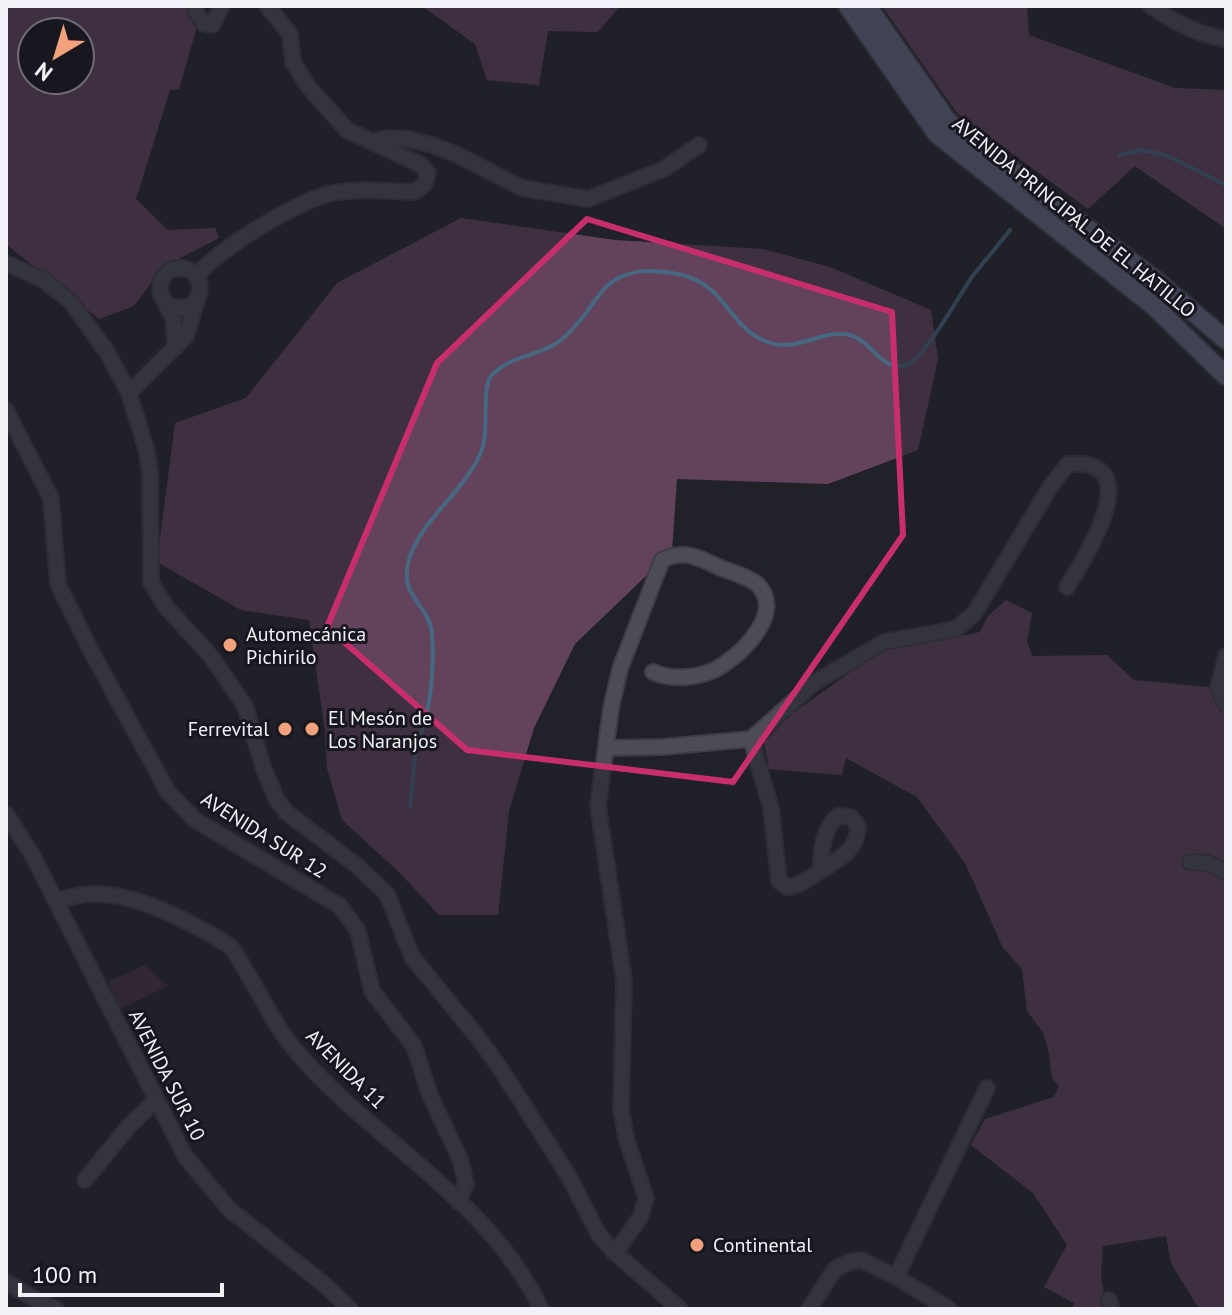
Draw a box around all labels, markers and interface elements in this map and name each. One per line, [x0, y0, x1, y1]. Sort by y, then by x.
north arrow [16, 16, 96, 96]
text: N [29, 56, 58, 87]
street label: AVENIDA PRINCIPAL DE EL HATILLO [947, 111, 1201, 323]
place label: Automecánica Pichirilo [246, 621, 366, 670]
marker: Automecánica Pichirilo [221, 636, 239, 654]
place label: El Mesón de Los Naranjos [328, 705, 437, 754]
place label: Ferrevital [188, 716, 269, 742]
marker: Ferrevital [276, 720, 294, 738]
marker: El Mesón de Los Naranjos [303, 720, 321, 738]
street label: AVENIDA SUR 12 [196, 786, 332, 884]
street label: AVENIDA SUR 10 [123, 1005, 211, 1145]
street label: AVENIDA 11 [300, 1023, 392, 1115]
place label: Continental [713, 1232, 812, 1258]
marker: Continental [688, 1236, 706, 1254]
scale bar [20, 1247, 222, 1297]
text: 100 m [32, 1259, 97, 1290]

